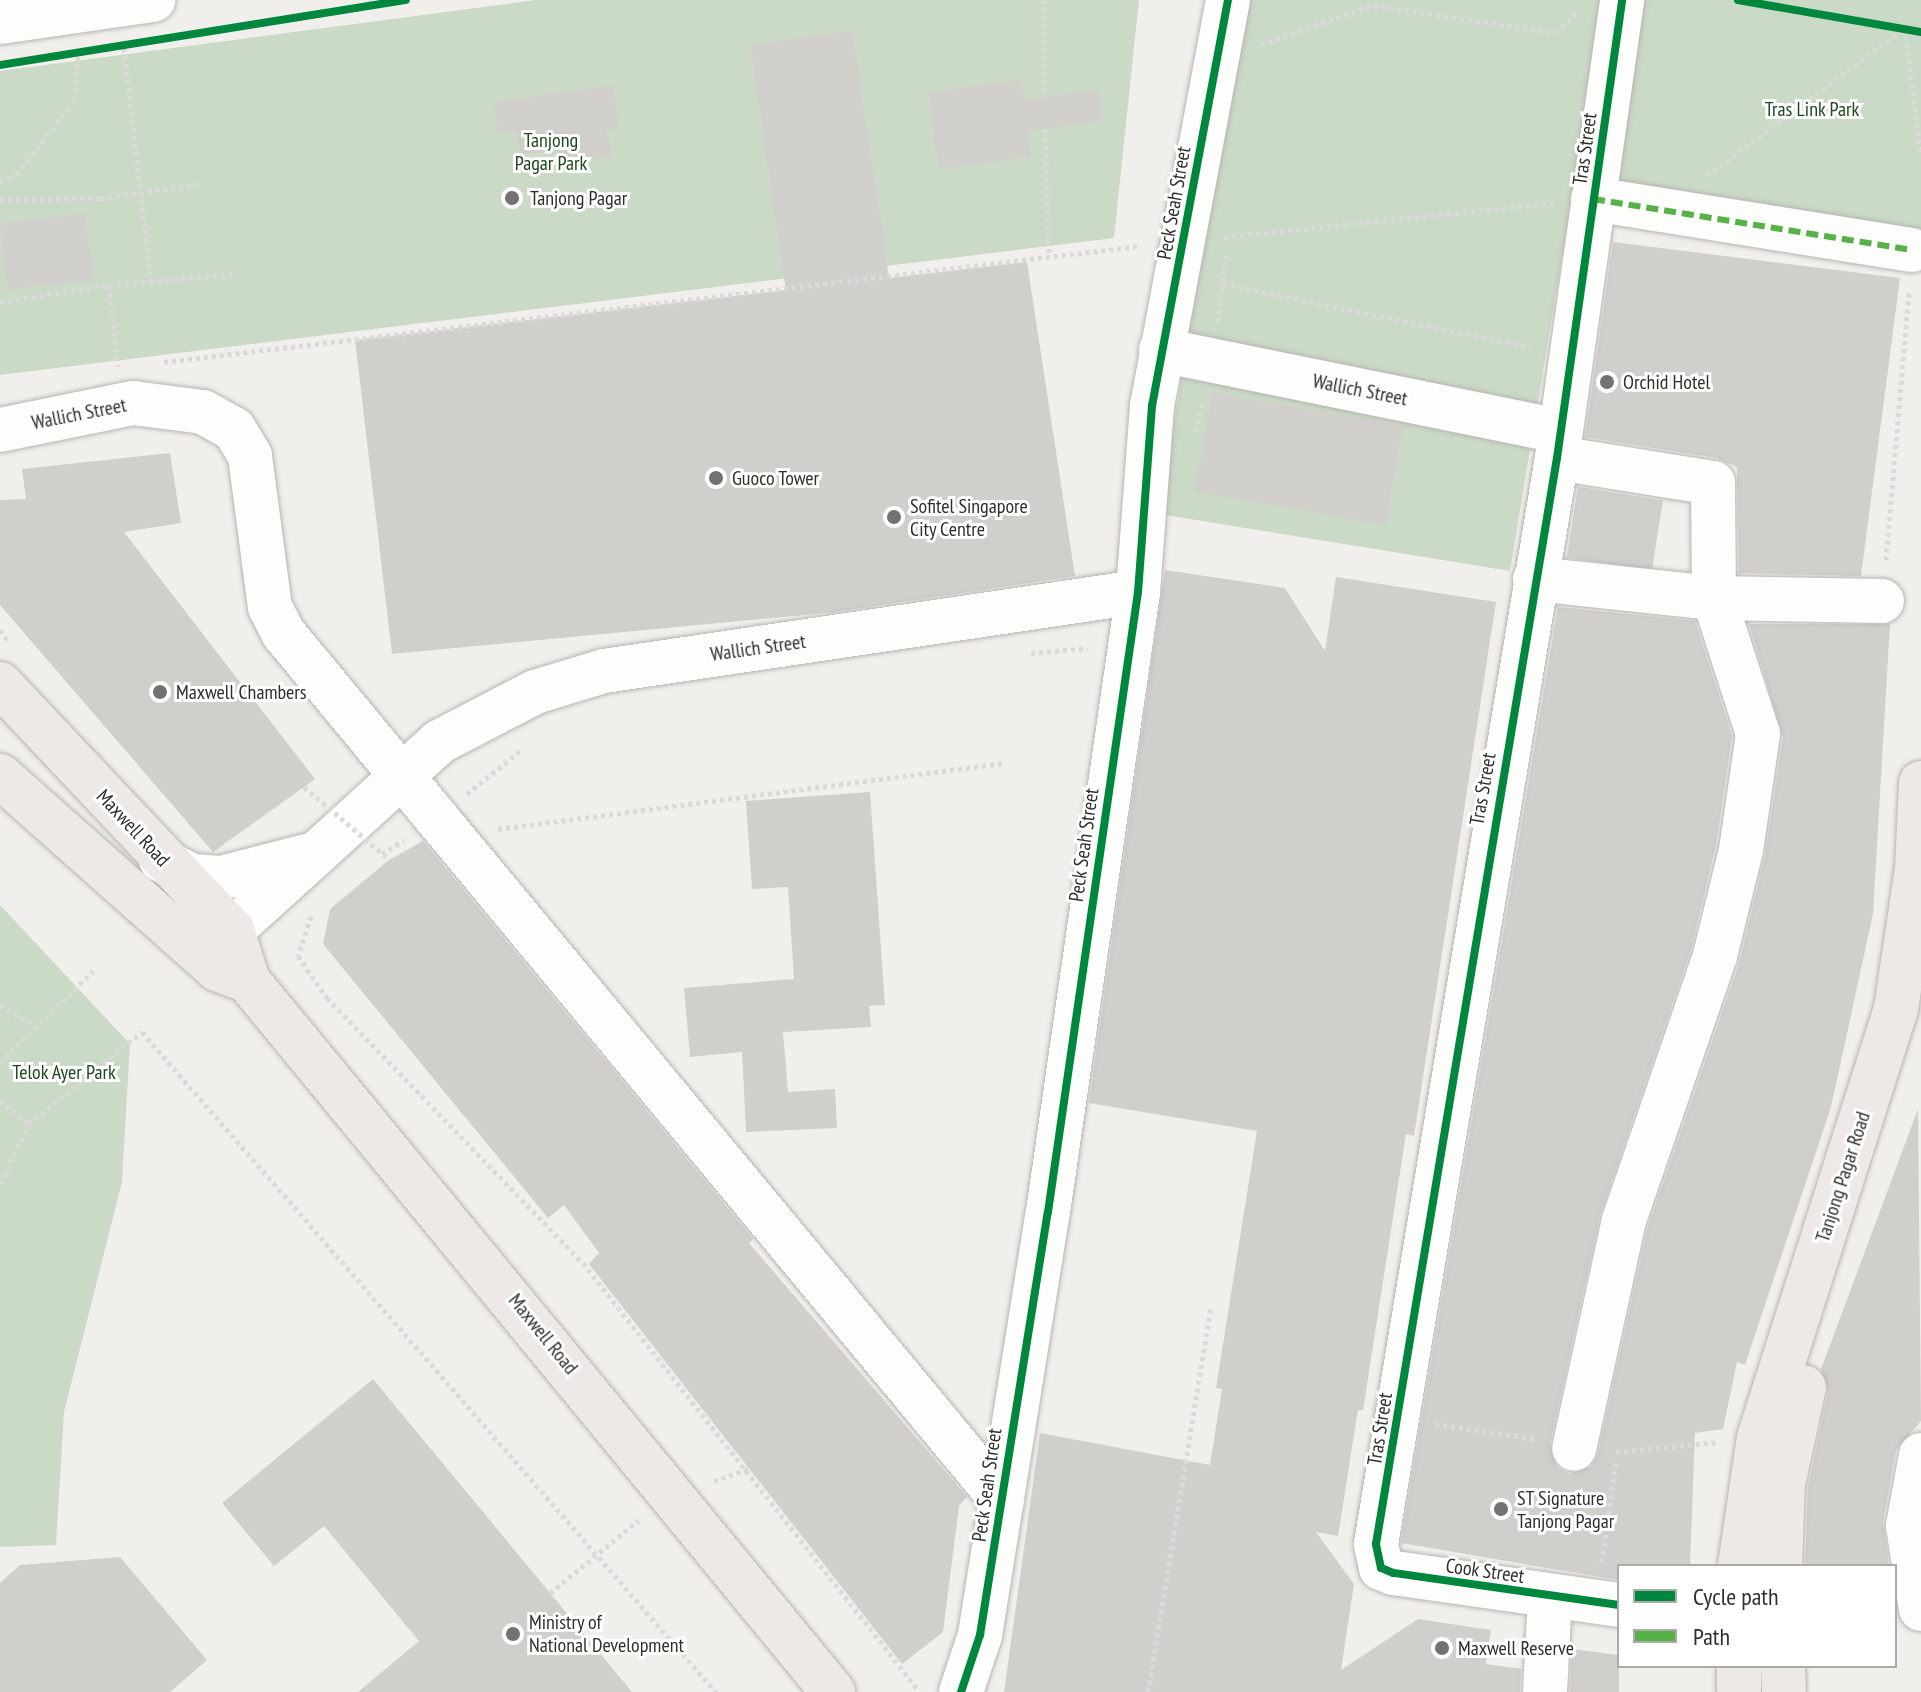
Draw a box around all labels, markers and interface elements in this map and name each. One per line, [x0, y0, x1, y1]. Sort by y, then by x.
park label: Tras Link Park [1765, 97, 1859, 121]
street label: Tras Street [1568, 111, 1602, 187]
park label: Tanjong Pagar Park [515, 129, 587, 176]
street label: Peck Seah Street [1152, 144, 1196, 262]
place label: Tanjong Pagar [530, 186, 627, 210]
marker: Tanjong Pagar [501, 187, 523, 209]
street label: Wallich Street [1311, 369, 1409, 411]
place label: Orchid Hotel [1623, 370, 1710, 394]
marker: Orchid Hotel [1598, 373, 1616, 391]
street label: Wallich Street [30, 393, 128, 435]
place label: Guoco Tower [732, 466, 820, 490]
marker: Guoco Tower [707, 469, 725, 487]
place label: Sofitel Singapore City Centre [910, 494, 1028, 541]
marker: Sofitel Singapore City Centre [885, 508, 903, 526]
street label: Wallich Street [709, 629, 807, 667]
place label: Maxwell Chambers [176, 680, 307, 704]
marker: Maxwell Chambers [151, 683, 169, 701]
street label: Tras Street [1465, 751, 1501, 827]
street label: Maxwell Road [91, 785, 175, 871]
street label: Peck Seah Street [1064, 786, 1104, 904]
park label: Telok Ayer Park [12, 1060, 116, 1084]
street label: Tanjong Pagar Road [1811, 1109, 1875, 1245]
street label: Maxwell Road [503, 1289, 583, 1379]
street label: Tras Street [1362, 1391, 1398, 1467]
street label: Peck Seah Street [967, 1426, 1007, 1544]
place label: ST Signature Tanjong Pagar [1517, 1486, 1614, 1533]
marker: ST Signature Tanjong Pagar [1492, 1500, 1510, 1518]
street label: Cook Street [1444, 1554, 1526, 1588]
legend [1617, 1564, 1897, 1668]
text: Cycle path [1693, 1581, 1779, 1612]
place label: Ministry of National Development [529, 1610, 684, 1657]
text: Path [1693, 1621, 1730, 1652]
marker: Ministry of National Development [504, 1625, 522, 1643]
place label: Maxwell Reserve [1458, 1636, 1574, 1660]
marker: Maxwell Reserve [1433, 1639, 1451, 1657]

